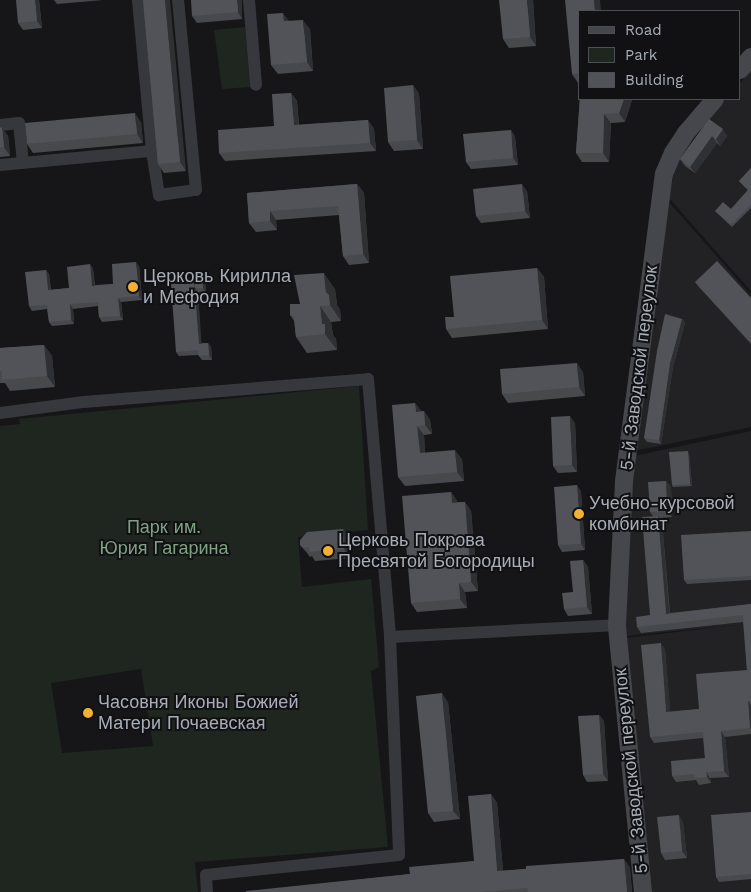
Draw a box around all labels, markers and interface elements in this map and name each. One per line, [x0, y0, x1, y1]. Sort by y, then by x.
legend [578, 10, 741, 100]
text: Road [625, 21, 662, 39]
text: Park [625, 46, 657, 64]
text: Building [625, 71, 683, 89]
street label: 5-й Заводской переулок [616, 264, 662, 472]
place label: Церковь Кирилла и Мефодия [143, 266, 291, 308]
marker: Церковь Кирилла и Мефодия [127, 281, 139, 293]
place label: Учебно-курсовой комбинат [589, 493, 735, 536]
marker: Учебно-курсовой комбинат [573, 508, 585, 520]
park label: Парк им. Юрия Гагарина [99, 517, 229, 560]
place label: Церковь Покрова Пресвятой Богородицы [338, 530, 535, 572]
marker: Церковь Покрова Пресвятой Богородицы [322, 545, 334, 557]
street label: 5-й Заводской переулок [609, 667, 653, 875]
place label: Часовня Иконы Божией Матери Почаевская [98, 692, 298, 734]
marker: Часовня Иконы Божией Матери Почаевская [82, 707, 94, 719]

